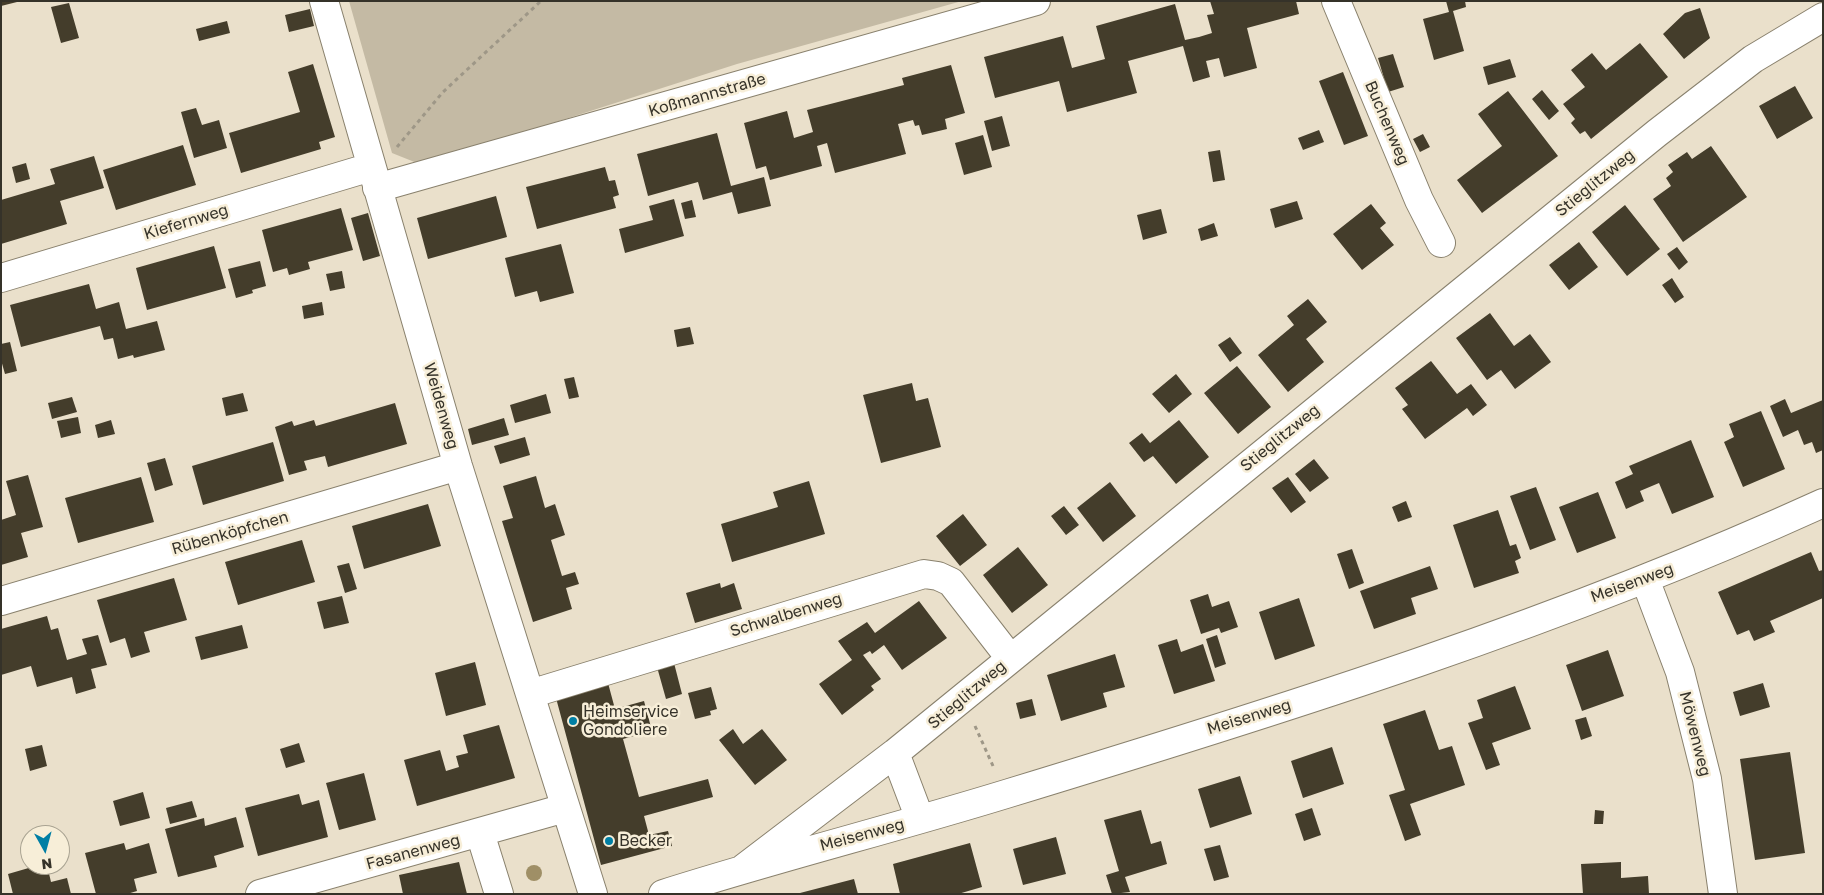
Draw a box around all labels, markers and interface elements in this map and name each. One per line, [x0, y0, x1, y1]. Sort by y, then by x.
street label: Koßmannstraße [646, 69, 768, 121]
street label: Buchenweg [1361, 78, 1413, 168]
street label: Stieglitzweg [1552, 145, 1638, 221]
street label: Kiefernweg [141, 200, 231, 244]
street label: Weidenweg [420, 361, 462, 451]
street label: Stieglitzweg [1237, 400, 1323, 476]
street label: Rübenköpfchen [169, 507, 291, 559]
street label: Meisenweg [1588, 559, 1676, 607]
street label: Schwalbenweg [728, 589, 844, 641]
street label: Stieglitzweg [924, 657, 1010, 733]
street label: Möwenweg [1675, 690, 1715, 778]
street label: Meisenweg [1205, 695, 1293, 739]
place label: Heimservice Gondoliere [583, 702, 679, 740]
marker: Heimservice Gondoliere [567, 715, 579, 727]
street label: Meisenweg [818, 815, 906, 855]
north arrow [20, 825, 70, 875]
street label: Fasanenweg [364, 830, 462, 874]
place label: Becker [619, 831, 672, 851]
marker: Becker [603, 835, 615, 847]
text: N [40, 855, 53, 873]

